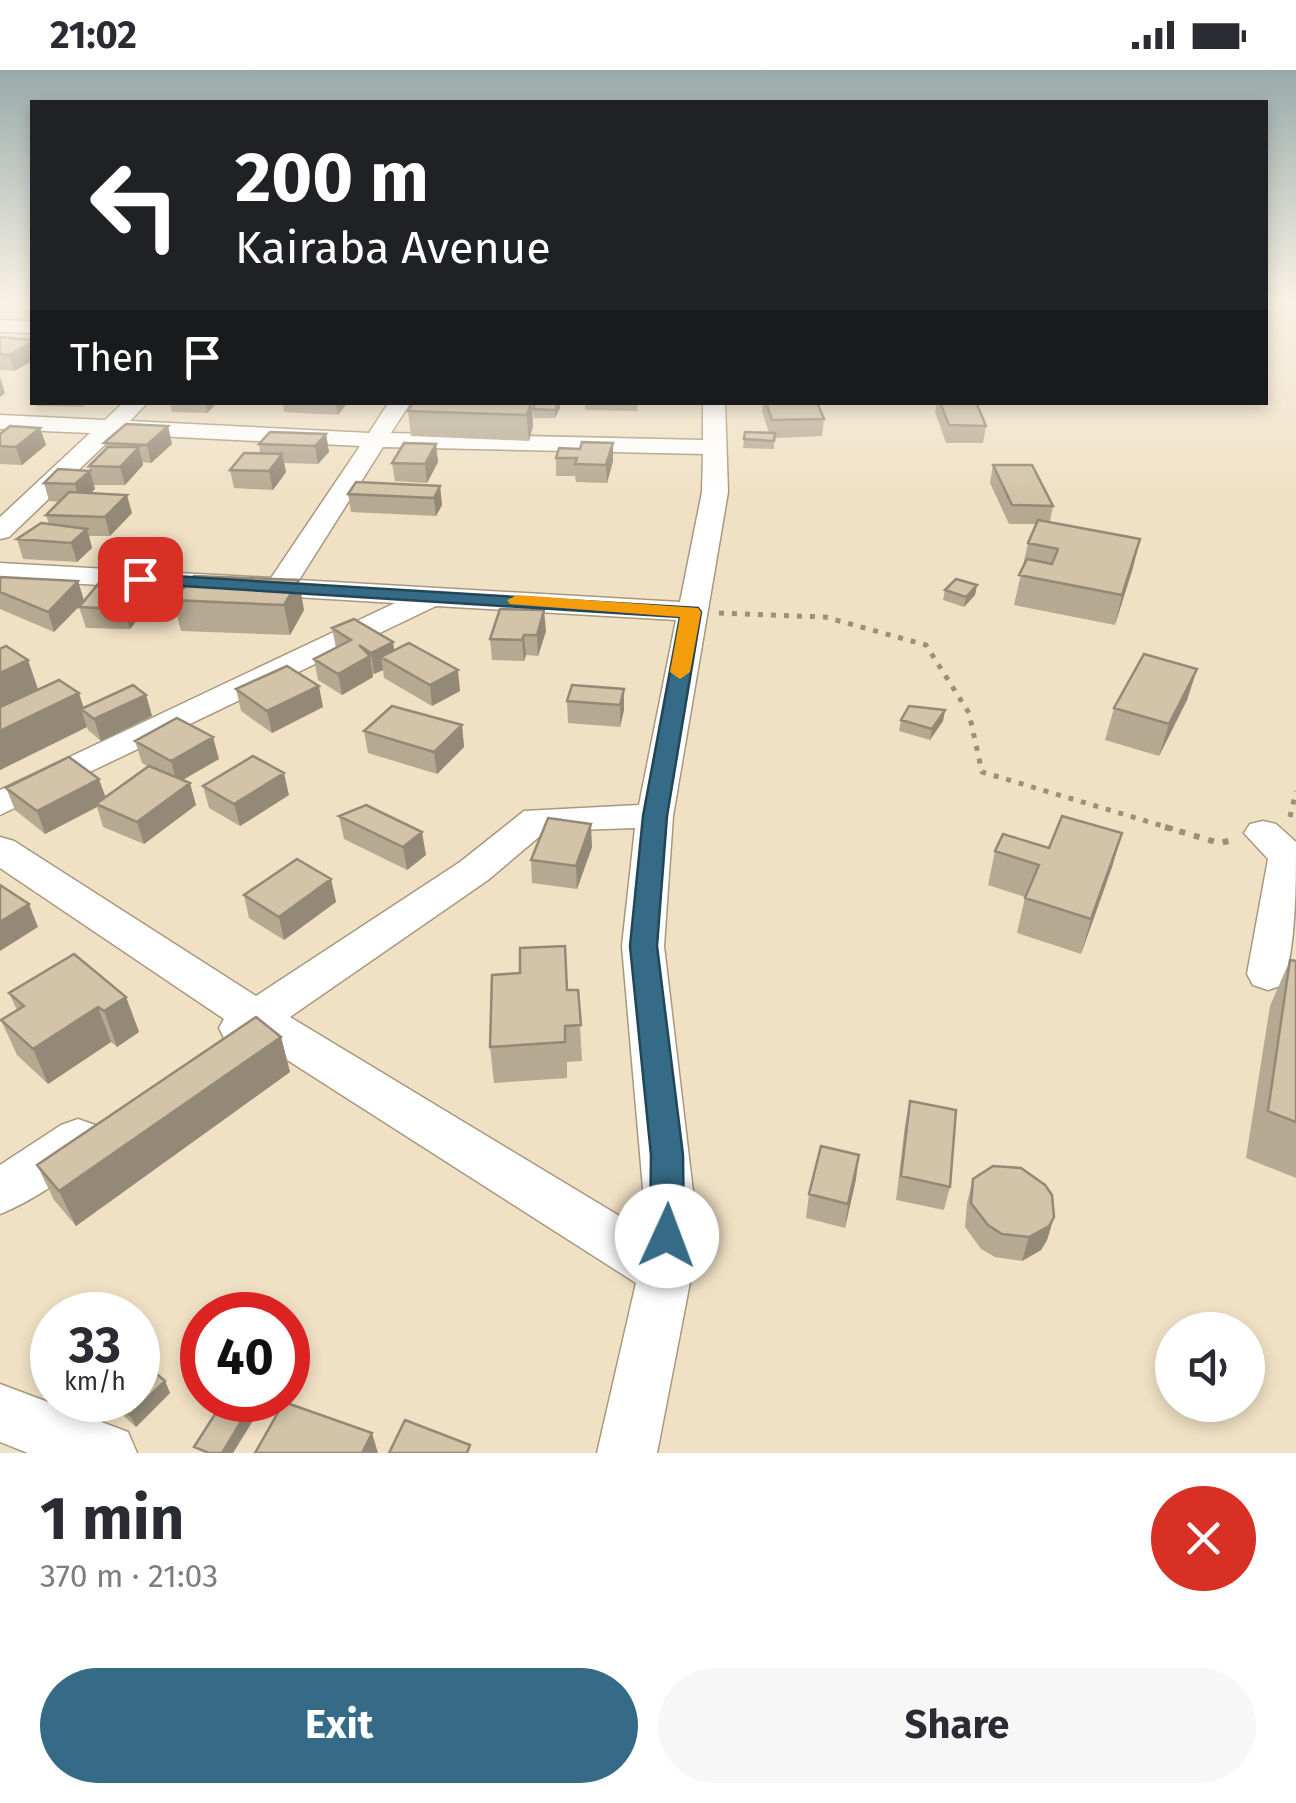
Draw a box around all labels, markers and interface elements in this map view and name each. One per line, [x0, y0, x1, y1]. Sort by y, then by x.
text: 21:02 [50, 12, 137, 58]
text: 200 m [235, 136, 429, 220]
icon: left [70, 140, 200, 270]
text: Kairaba Avenue [235, 221, 551, 275]
icon: arrive [175, 330, 230, 385]
text: Then [70, 335, 155, 381]
pin [98, 537, 183, 622]
icon: arrive [113, 552, 168, 607]
position arrow [615, 1184, 719, 1288]
speed limit sign: 40 [180, 1292, 310, 1422]
map controls [1155, 1312, 1265, 1422]
button: sound [1155, 1312, 1265, 1422]
text: 33 [69, 1315, 121, 1375]
text: km/h [64, 1367, 126, 1397]
text: 1 min [40, 1483, 184, 1555]
button: close [1151, 1486, 1256, 1591]
text: 370 m · 21:03 [40, 1557, 218, 1595]
button: Exit [40, 1668, 638, 1783]
button: Share [658, 1668, 1256, 1783]

